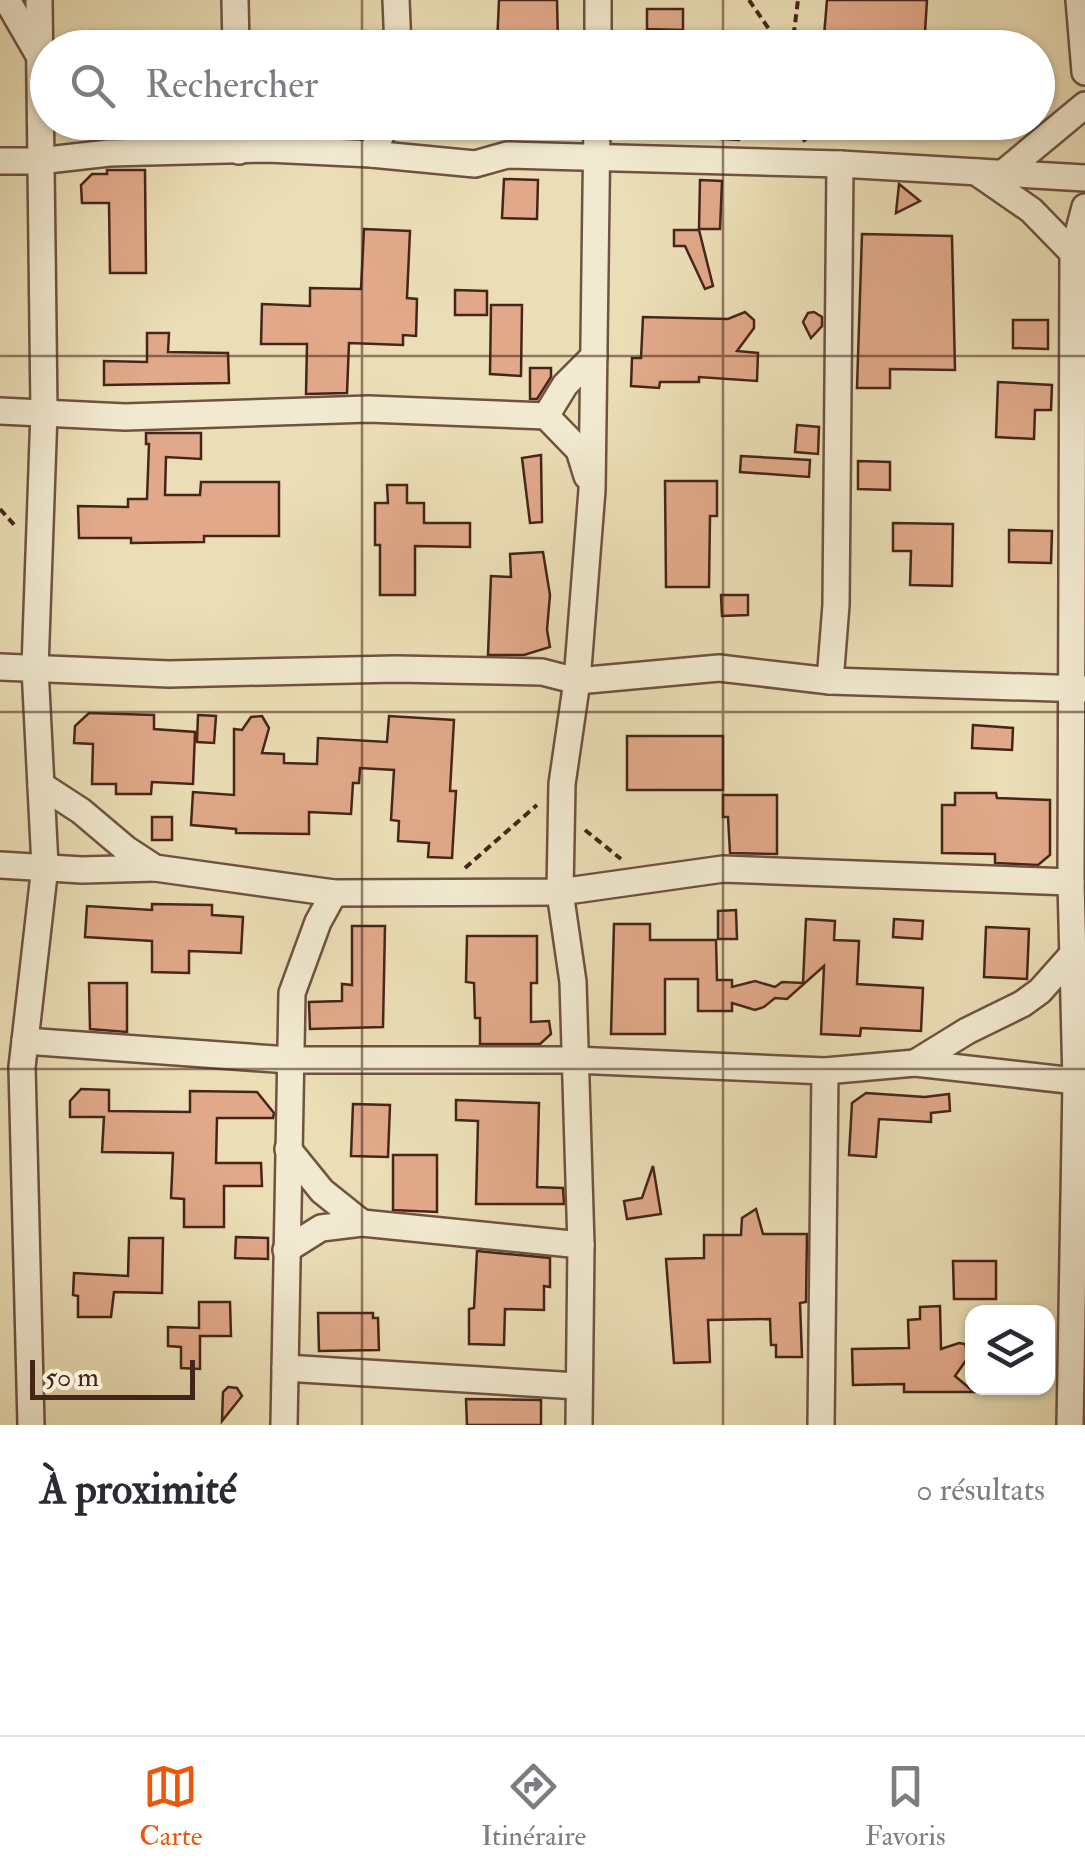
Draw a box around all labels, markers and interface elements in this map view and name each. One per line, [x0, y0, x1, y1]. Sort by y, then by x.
search box [30, 30, 1055, 140]
icon: search [65, 58, 120, 113]
text: Rechercher [145, 61, 318, 109]
map controls [965, 1305, 1055, 1395]
button: layers [965, 1305, 1055, 1395]
scale bar [30, 1355, 195, 1400]
text: 50 m [45, 1360, 99, 1395]
text: À proximité [40, 1464, 236, 1516]
text: 0 résultats [916, 1470, 1045, 1510]
tab: Carte [139, 1759, 202, 1854]
tab: Itinéraire [481, 1759, 586, 1854]
tab: Favoris [865, 1759, 946, 1854]

